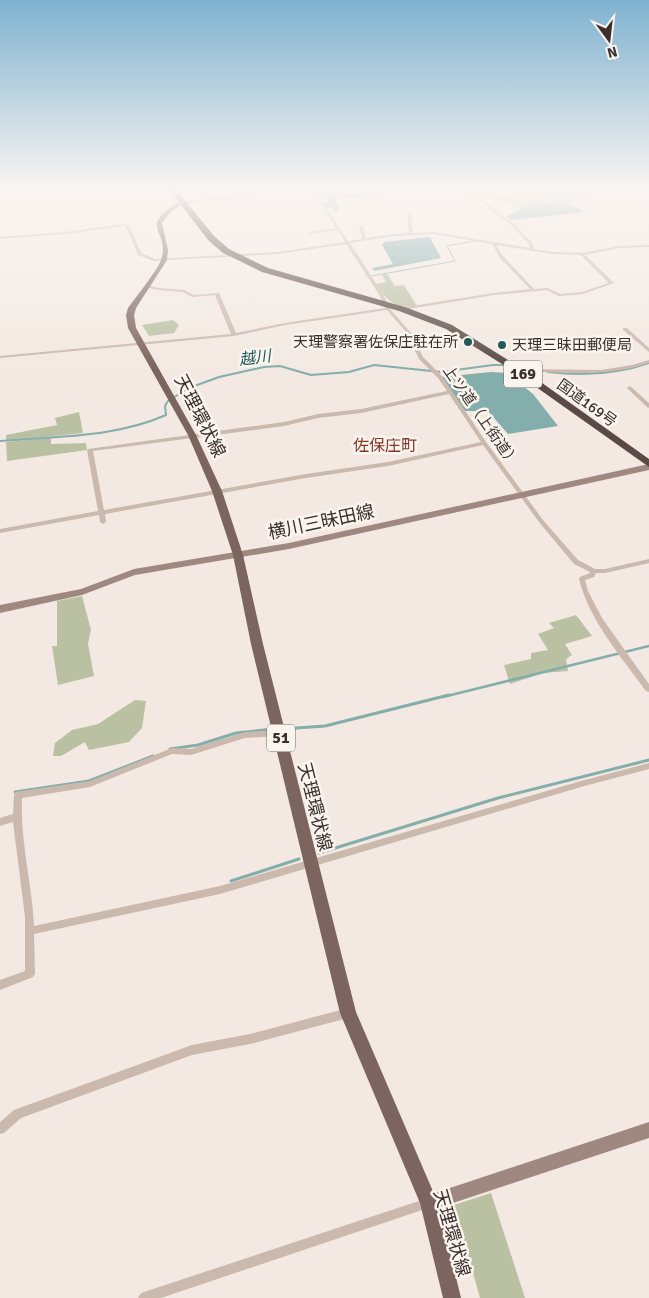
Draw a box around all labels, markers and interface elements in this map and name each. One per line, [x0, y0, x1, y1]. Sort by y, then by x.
north arrow [584, 15, 634, 65]
text: N [605, 43, 619, 62]
place label: 天理警察署佐保庄駐在所 [293, 333, 458, 351]
marker: 天理警察署佐保庄駐在所 [462, 336, 474, 348]
place label: 天理三昧田郵便局 [512, 336, 632, 354]
marker: 天理三昧田郵便局 [496, 339, 508, 351]
water label: 越川 [238, 346, 274, 370]
road number: 169 [504, 360, 542, 388]
street label: 上ツ道（上街道） [439, 362, 523, 470]
street label: 天理環状線 [170, 371, 230, 461]
street label: 国道169号 [554, 375, 620, 431]
district label: 佐保庄町 [353, 436, 417, 456]
street label: 横川三昧田線 [266, 500, 376, 544]
road number: 51 [267, 724, 295, 751]
street label: 天理環状線 [293, 761, 337, 853]
street label: 天理環状線 [429, 1187, 475, 1279]

